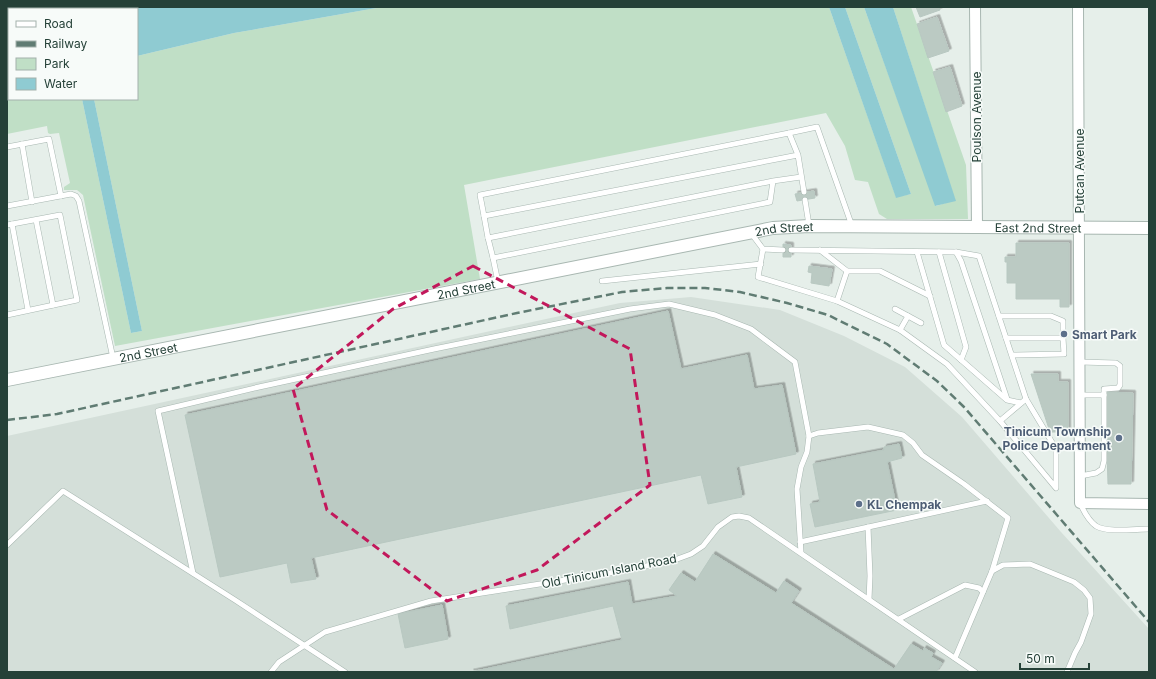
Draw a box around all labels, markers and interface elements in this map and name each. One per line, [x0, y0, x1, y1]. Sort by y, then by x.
legend [8, 8, 138, 100]
text: Road [44, 16, 73, 31]
text: Railway [44, 36, 88, 51]
text: Park [44, 56, 70, 71]
street label: Poulson Avenue [969, 72, 984, 162]
text: Water [44, 76, 78, 91]
street label: Putcan Avenue [1072, 129, 1087, 213]
street label: 2nd Street [753, 218, 814, 239]
street label: East 2nd Street [995, 220, 1081, 235]
street label: 2nd Street [436, 276, 497, 302]
place label: Smart Park [1072, 327, 1137, 342]
marker: Smart Park [1059, 329, 1069, 339]
street label: 2nd Street [118, 339, 179, 365]
place label: Tinicum Township Police Department [1002, 424, 1112, 453]
marker: Tinicum Township Police Department [1114, 433, 1124, 443]
place label: KL Chempak [867, 497, 941, 512]
marker: KL Chempak [854, 499, 864, 509]
street label: Old Tinicum Island Road [540, 551, 678, 591]
scale bar [1020, 645, 1089, 671]
text: 50 m [1026, 651, 1055, 666]

